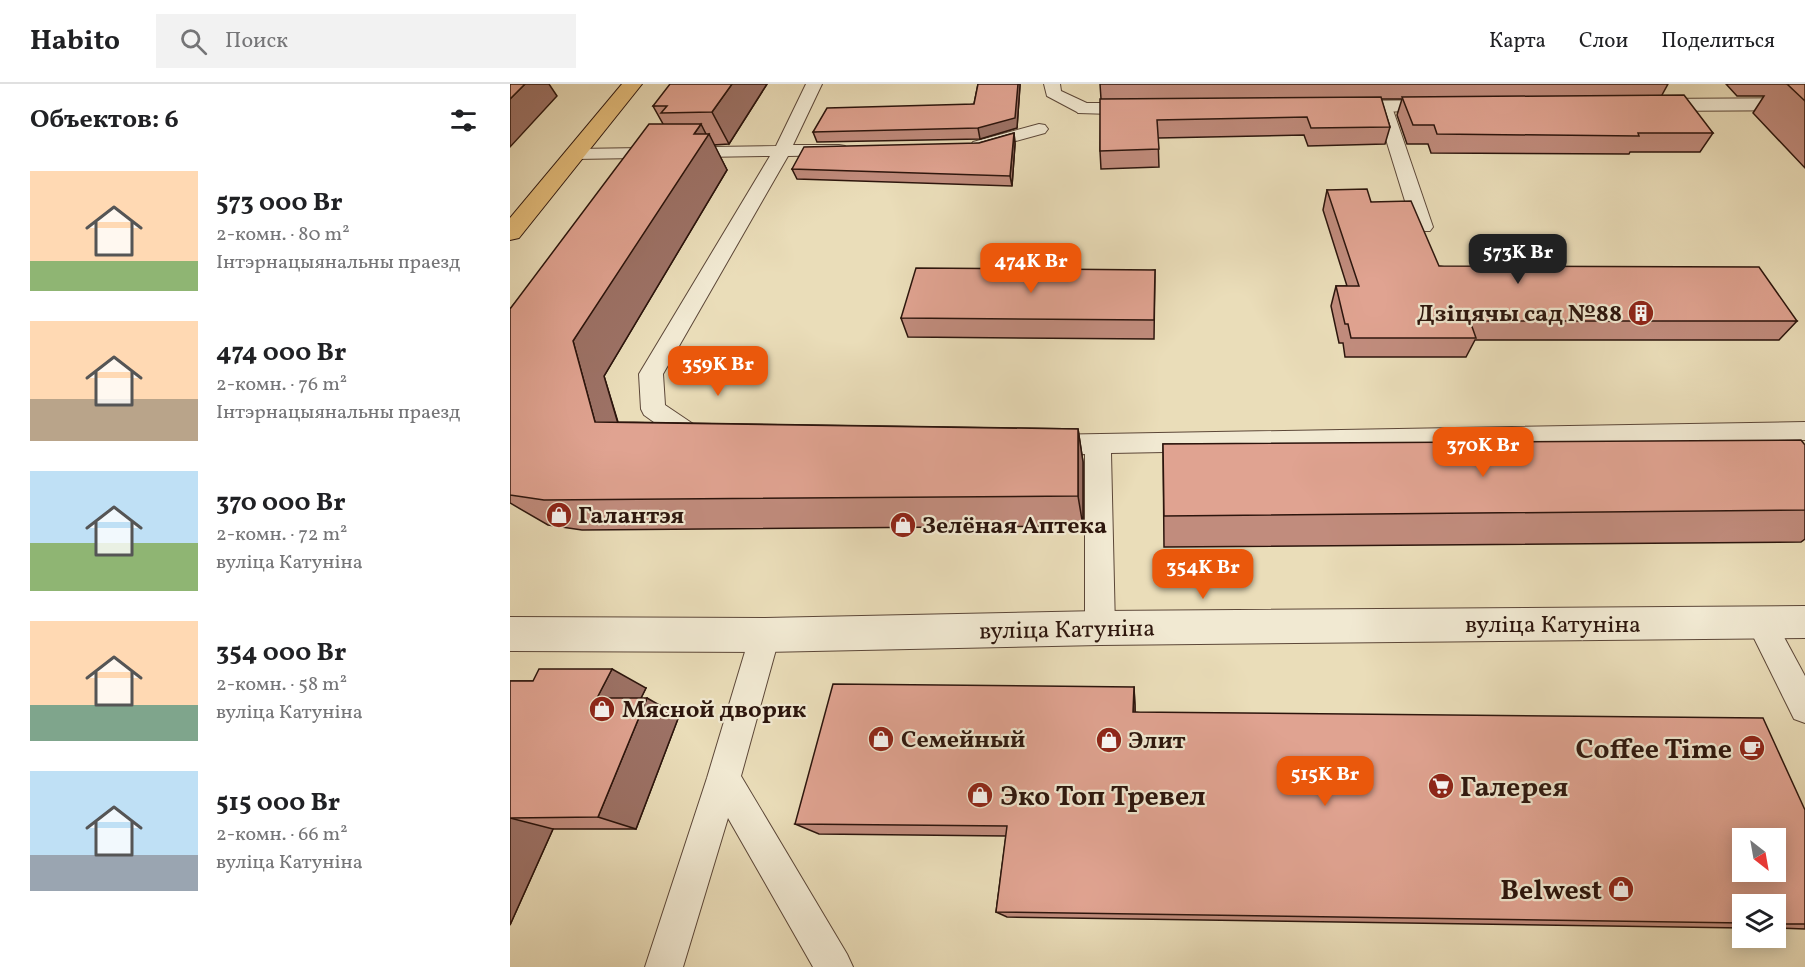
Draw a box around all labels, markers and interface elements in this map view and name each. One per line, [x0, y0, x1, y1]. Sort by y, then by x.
search box [156, 14, 576, 68]
text: Habito [30, 22, 120, 61]
icon: search [177, 25, 210, 58]
text: Поиск [225, 26, 288, 57]
text: Карта [1489, 27, 1546, 56]
text: Слои [1579, 27, 1628, 56]
text: Поделиться [1661, 27, 1775, 56]
text: Объектов: 6 [30, 102, 179, 138]
icon: filters [447, 104, 480, 137]
text: 573 000 Br [216, 185, 343, 221]
icon: home [78, 195, 150, 267]
text: 2-комн. · 80 m² [216, 221, 350, 249]
pin: 573K Br [1463, 234, 1573, 285]
text: 573K Br [1483, 239, 1553, 267]
pin: 474K Br [976, 243, 1086, 294]
text: 474K Br [994, 248, 1068, 276]
text: Інтэрнацыянальны праезд [216, 249, 460, 277]
place label: Дзіцячы сад №88 [1417, 298, 1622, 332]
building icon: Дзіцячы сад №88 [1626, 298, 1656, 328]
text: 474 000 Br [216, 335, 346, 371]
icon: home [78, 345, 150, 417]
pin: 359K Br [663, 346, 773, 397]
text: 359K Br [682, 351, 754, 379]
text: 2-комн. · 76 m² [216, 371, 347, 399]
text: Інтэрнацыянальны праезд [216, 399, 460, 427]
pin: 370K Br [1428, 427, 1538, 478]
text: 370K Br [1447, 432, 1519, 460]
text: 370 000 Br [216, 485, 346, 521]
icon: home [78, 495, 150, 567]
shop icon: Галантэя [544, 500, 574, 530]
place label: Галантэя [578, 500, 684, 534]
shop icon: Зелёная Аптека [888, 510, 918, 540]
place label: Зелёная Аптека [922, 510, 1107, 544]
text: 2-комн. · 72 m² [216, 521, 347, 549]
text: вуліца Катуніна [216, 549, 363, 577]
pin: 354K Br [1148, 549, 1258, 600]
text: 354K Br [1166, 554, 1240, 582]
street label: вуліца Катуніна [1465, 609, 1641, 643]
street label: вуліца Катуніна [979, 612, 1155, 650]
text: 354 000 Br [216, 635, 346, 671]
icon: home [78, 645, 150, 717]
text: 2-комн. · 58 m² [216, 671, 347, 699]
shop icon: Мясной дворик [587, 694, 617, 724]
place label: Мясной дворик [622, 694, 806, 728]
text: вуліца Катуніна [216, 699, 363, 727]
shop icon: Семейный [866, 724, 896, 754]
place label: Семейный [901, 724, 1025, 758]
shop icon: Элит [1094, 725, 1124, 755]
place label: Элит [1128, 725, 1186, 759]
place label: Coffee Time [1576, 731, 1732, 770]
cafe icon: Coffee Time [1737, 733, 1767, 763]
pin: 515K Br [1270, 756, 1380, 807]
text: 515K Br [1291, 761, 1359, 789]
place label: Галерея [1460, 769, 1568, 808]
supermarket icon: Галерея [1426, 771, 1456, 801]
place label: Эко Топ Тревел [1000, 778, 1206, 817]
shop icon: Эко Топ Тревел [965, 780, 995, 810]
text: 515 000 Br [216, 785, 340, 821]
icon: home [78, 795, 150, 867]
text: 2-комн. · 66 m² [216, 821, 348, 849]
north arrow [1732, 828, 1786, 882]
map controls [1732, 828, 1786, 948]
text: вуліца Катуніна [216, 849, 363, 877]
place label: Belwest [1500, 872, 1602, 911]
shop icon: Belwest [1606, 874, 1636, 904]
button: layers [1732, 894, 1786, 948]

